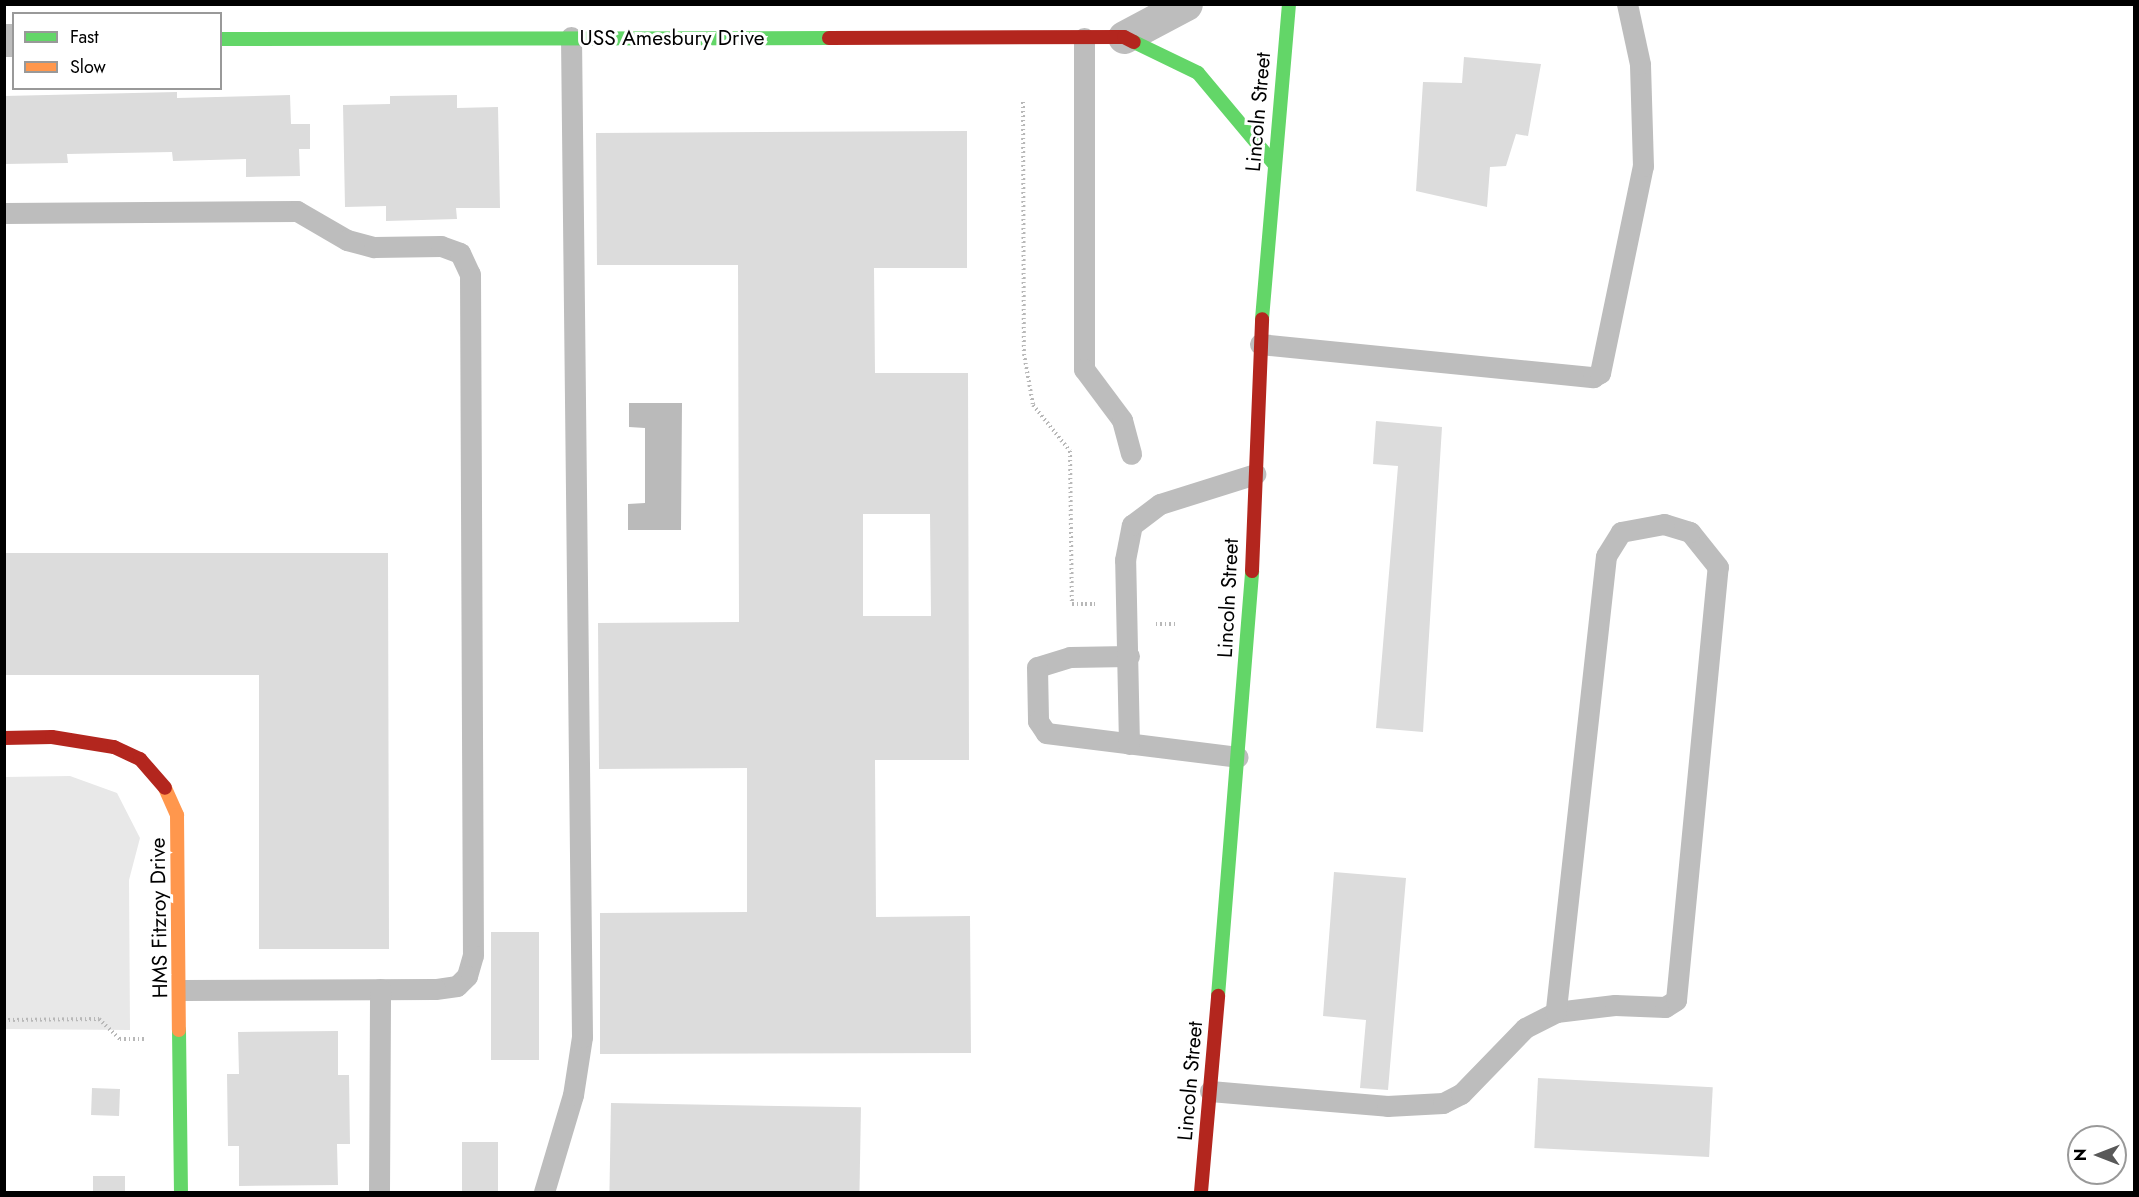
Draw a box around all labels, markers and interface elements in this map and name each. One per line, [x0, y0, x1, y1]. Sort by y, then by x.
legend [12, 12, 222, 90]
text: Fast [70, 24, 99, 50]
street label: USS Amesbury Drive [579, 25, 765, 51]
street label: Lincoln Street [1240, 51, 1276, 173]
text: Slow [70, 54, 106, 80]
street label: Lincoln Street [1212, 538, 1244, 658]
street label: HMS Fitzroy Drive [145, 837, 173, 999]
street label: Lincoln Street [1172, 1020, 1208, 1142]
north arrow [2067, 1125, 2127, 1185]
text: N [2069, 1149, 2092, 1161]

